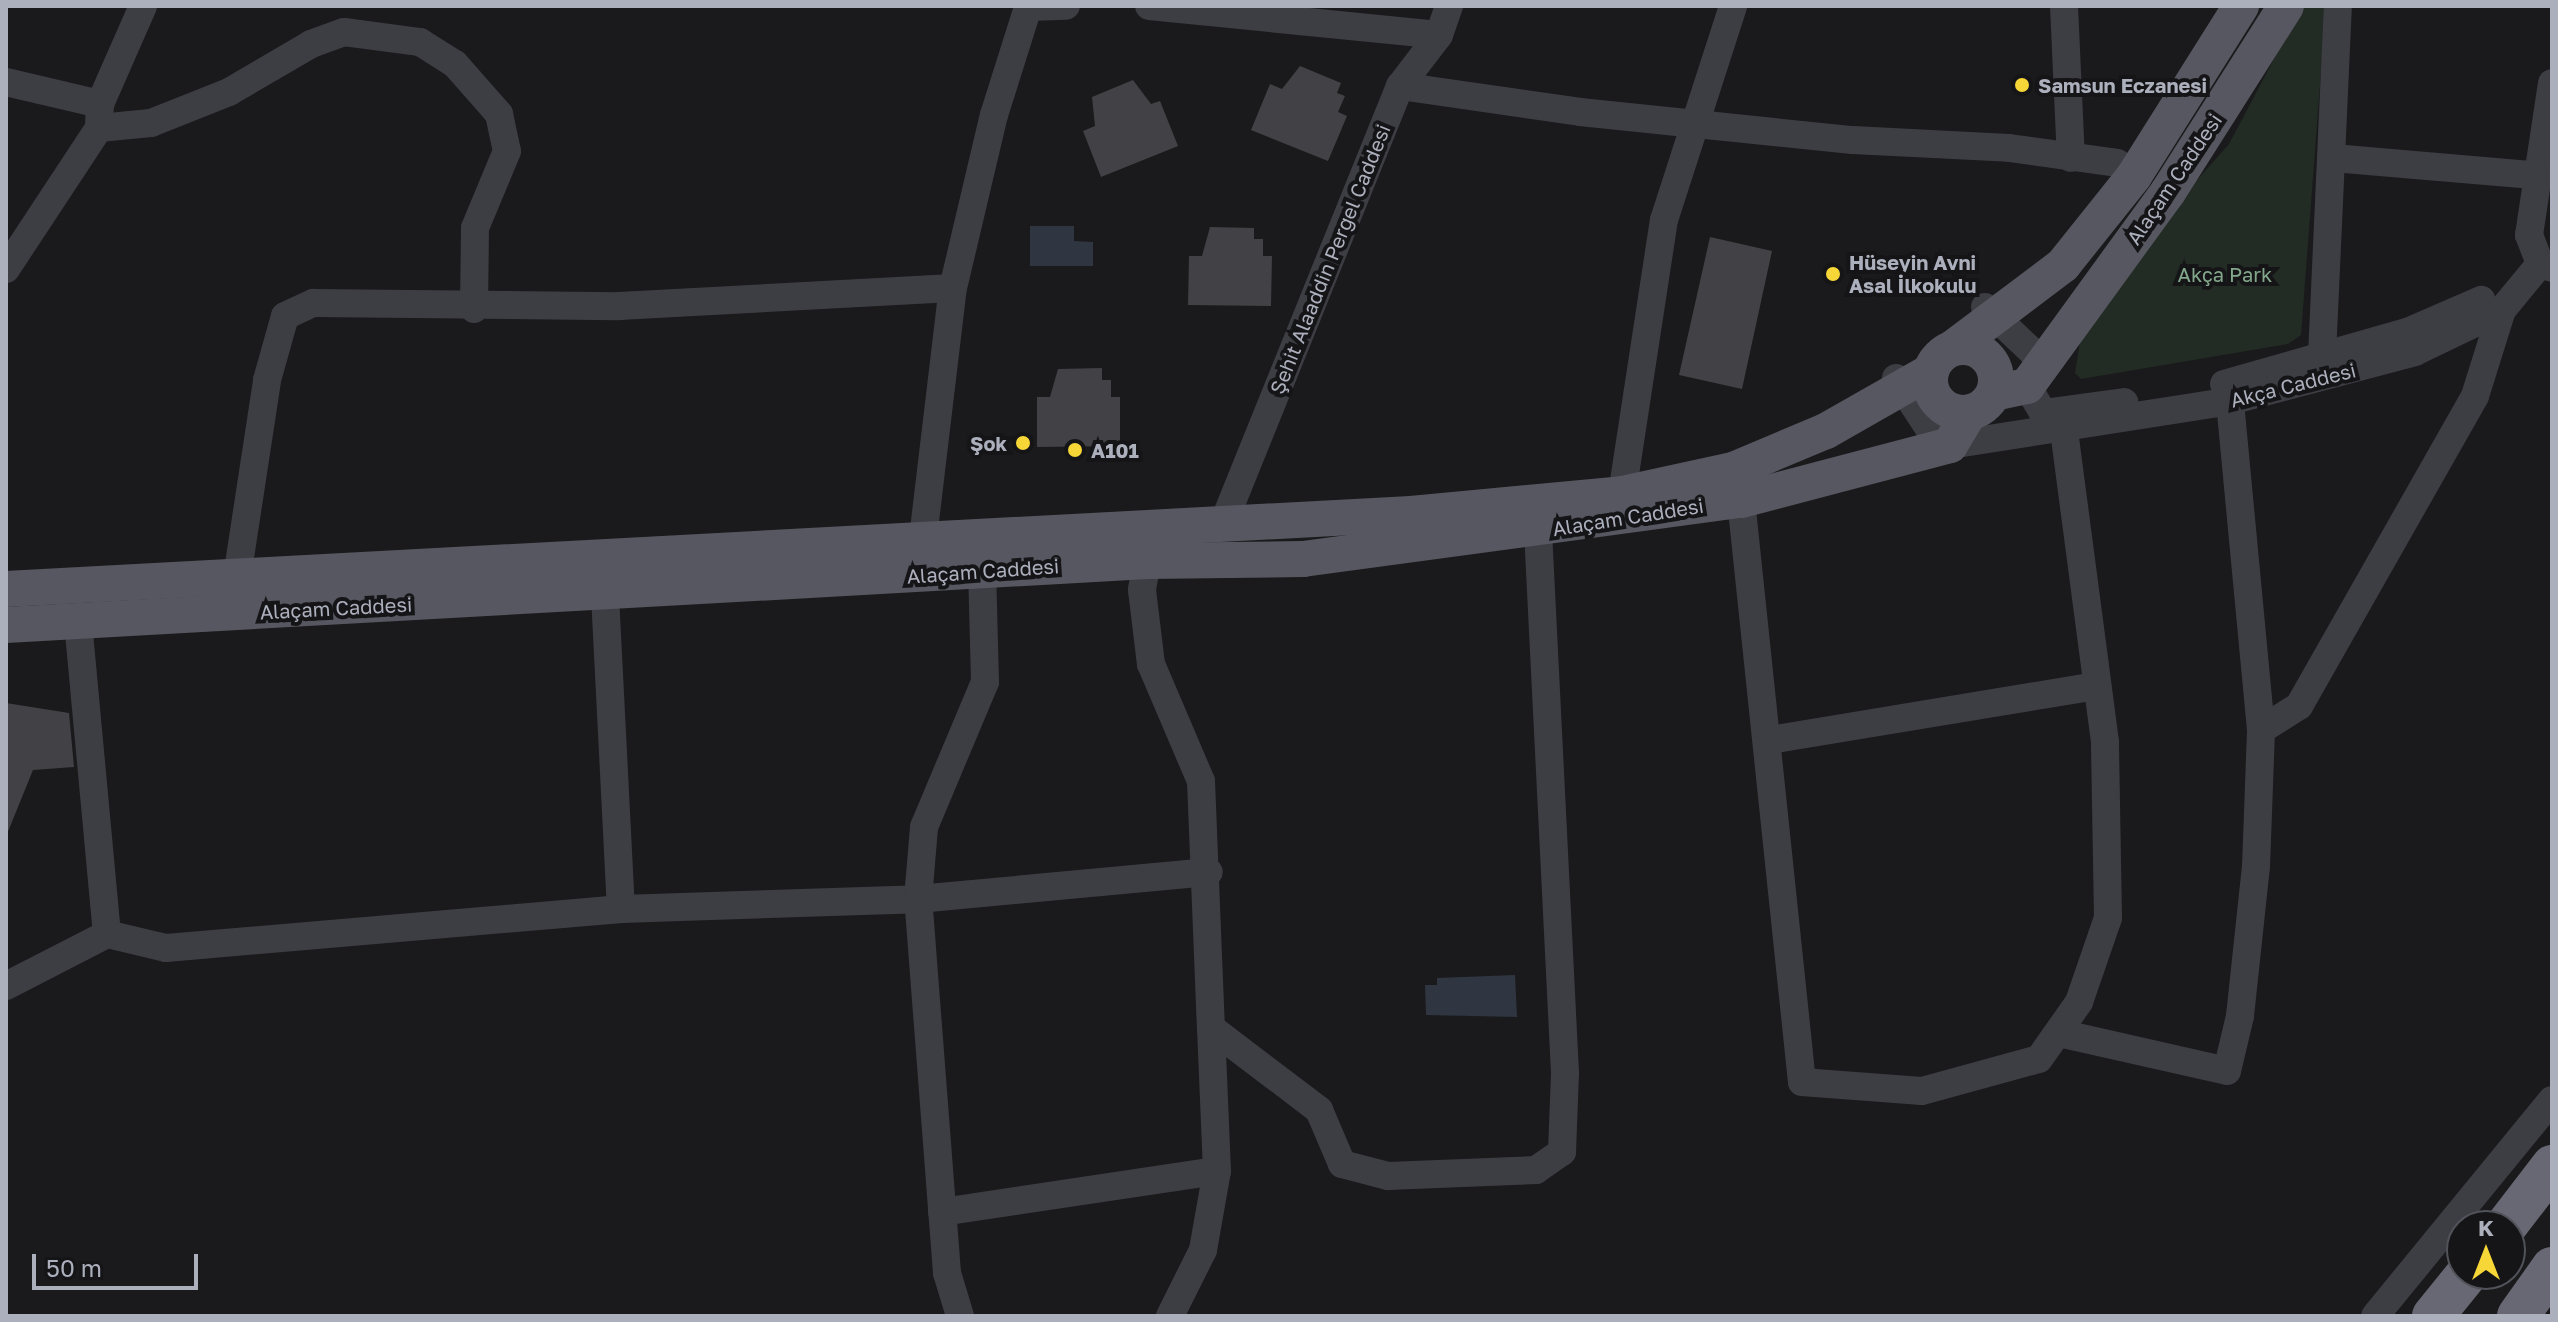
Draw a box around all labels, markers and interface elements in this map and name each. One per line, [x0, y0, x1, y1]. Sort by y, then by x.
place label: Samsun Eczanesi [2038, 73, 2207, 97]
marker: Samsun Eczanesi [2013, 76, 2031, 94]
street label: Alaçam Caddesi [2121, 109, 2227, 249]
street label: Şehit Alaaddin Pergel Caddesi [1265, 121, 1395, 397]
place label: Hüseyin Avni Asal İlkokulu [1849, 250, 1976, 297]
park label: Akça Park [2178, 262, 2272, 286]
marker: Hüseyin Avni Asal İlkokulu [1824, 265, 1842, 283]
street label: Akça Caddesi [2228, 358, 2358, 412]
place label: Şok [970, 431, 1007, 455]
marker: Şok [1014, 434, 1032, 452]
place label: A101 [1091, 438, 1139, 462]
marker: A101 [1066, 441, 1084, 459]
street label: Alaçam Caddesi [1551, 493, 1705, 541]
street label: Alaçam Caddesi [906, 554, 1060, 588]
street label: Alaçam Caddesi [259, 592, 413, 624]
north arrow [2446, 1210, 2526, 1290]
text: K [2478, 1214, 2494, 1241]
scale bar [36, 1238, 202, 1288]
text: 50 m [46, 1253, 102, 1282]

